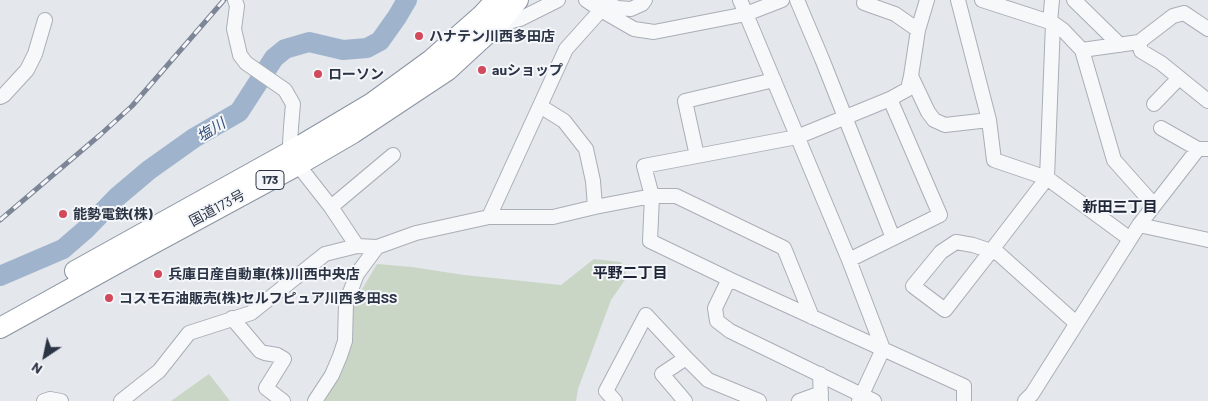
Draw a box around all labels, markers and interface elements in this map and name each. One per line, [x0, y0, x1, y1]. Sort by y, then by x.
place label: ハナテン川西多田店 [429, 28, 555, 44]
marker: ハナテン川西多田店 [413, 30, 425, 42]
place label: auショップ [492, 62, 563, 78]
marker: auショップ [476, 64, 488, 76]
place label: ローソン [328, 66, 384, 82]
marker: ローソン [312, 68, 324, 80]
water label: 塩川 [194, 114, 228, 146]
road number: 173 [256, 170, 284, 190]
street label: 国道173号 [186, 186, 248, 230]
district label: 新田三丁目 [1083, 198, 1157, 216]
place label: 能勢電鉄(株) [73, 206, 153, 222]
marker: 能勢電鉄(株) [57, 208, 69, 220]
district label: 平野二丁目 [593, 264, 667, 282]
place label: 兵庫日産自動車(株)川西中央店 [168, 266, 360, 282]
marker: 兵庫日産自動車(株)川西中央店 [152, 268, 164, 280]
place label: コスモ石油販売(株)セルフピュア川西多田SS [119, 290, 397, 306]
marker: コスモ石油販売(株)セルフピュア川西多田SS [103, 292, 115, 304]
north arrow [20, 331, 70, 381]
text: N [28, 359, 45, 379]

